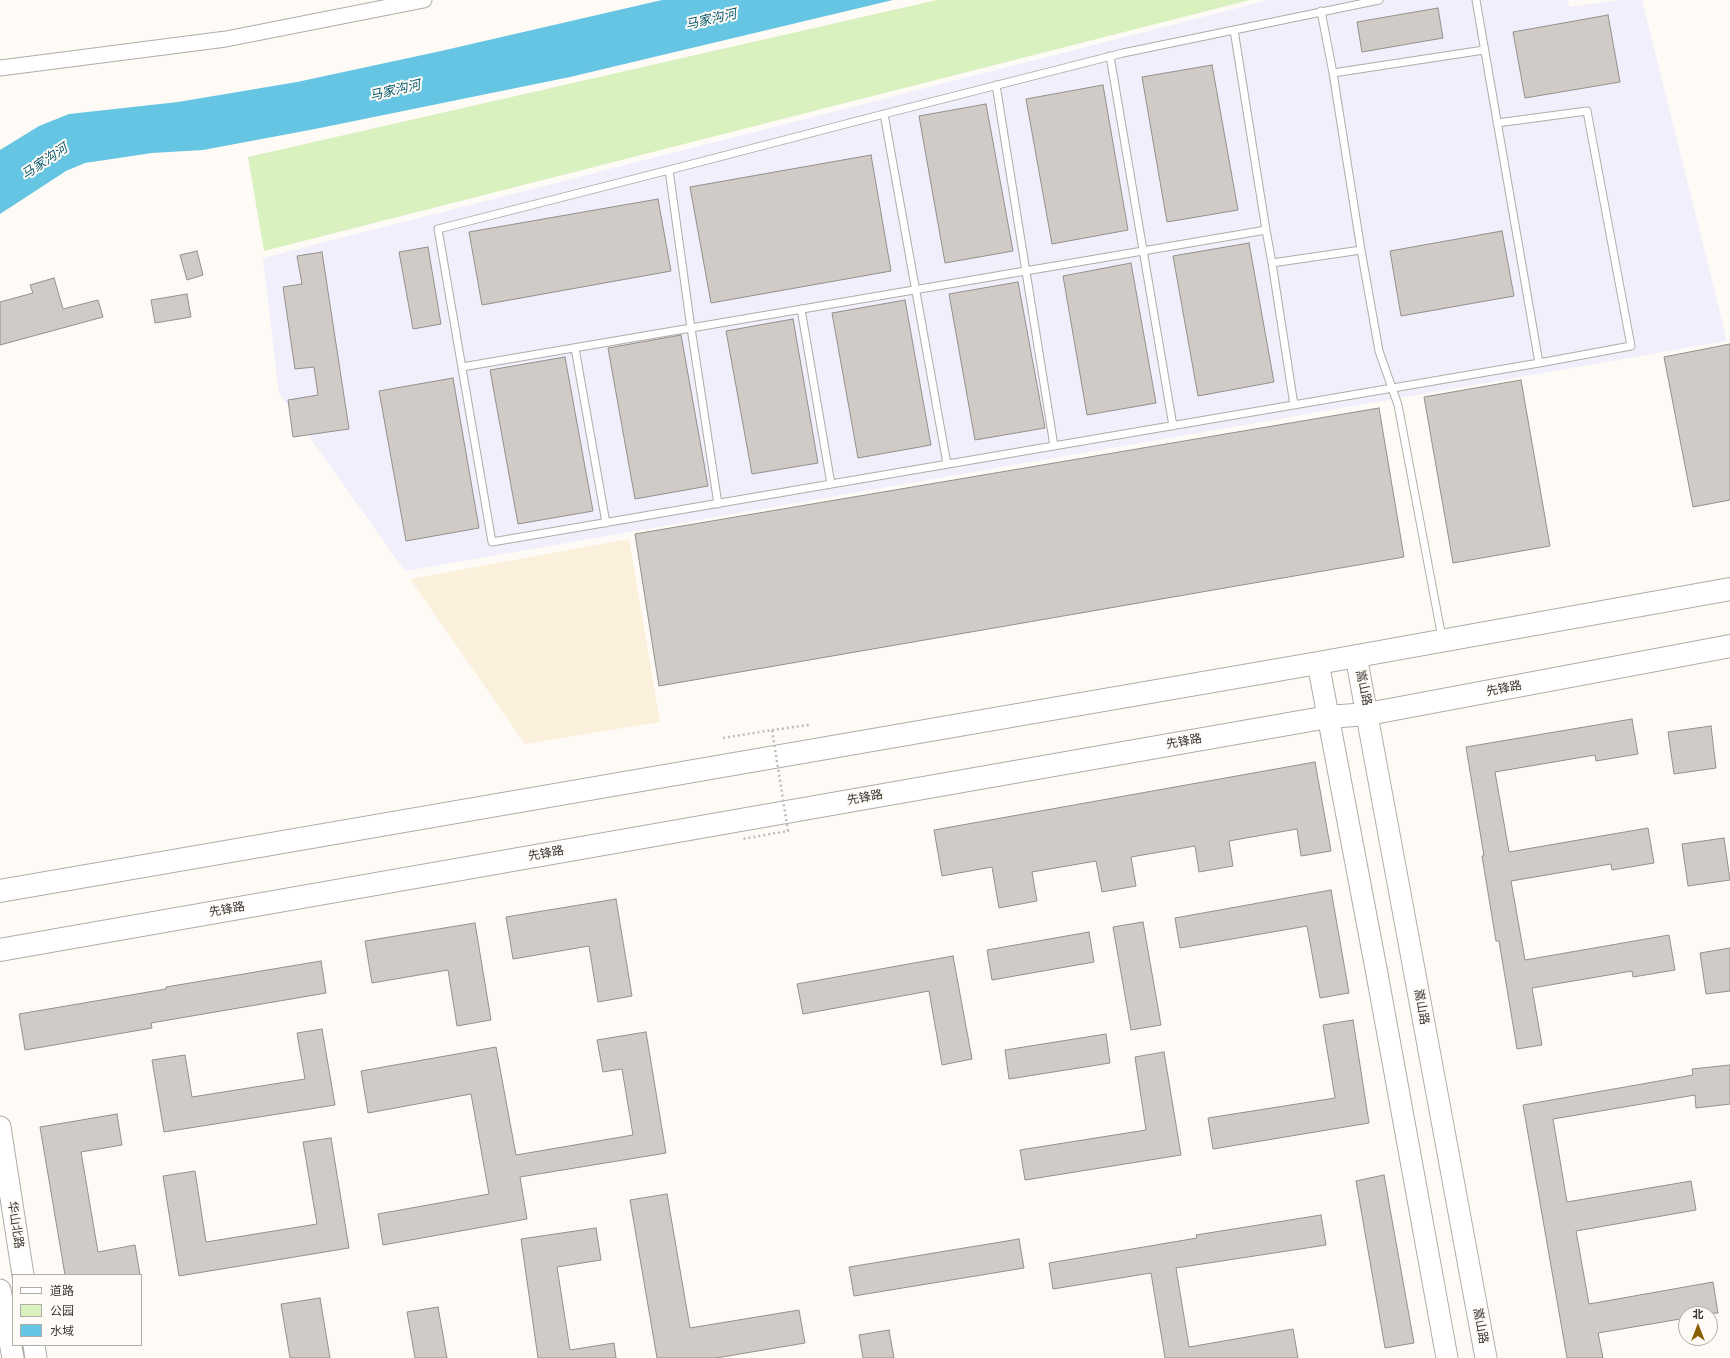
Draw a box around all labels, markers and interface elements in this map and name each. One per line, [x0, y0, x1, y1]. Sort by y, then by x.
water label: 马家沟河 [684, 7, 738, 33]
water label: 马家沟河 [368, 78, 422, 104]
water label: 马家沟河 [19, 141, 71, 183]
street label: 嵩山路 [1352, 669, 1374, 707]
street label: 先锋路 [1485, 678, 1523, 700]
street label: 先锋路 [1165, 732, 1203, 752]
street label: 先锋路 [846, 788, 884, 808]
street label: 先锋路 [527, 844, 565, 864]
street label: 先锋路 [208, 900, 246, 920]
street label: 嵩山路 [1411, 988, 1431, 1026]
street label: 华山北路 [4, 1200, 26, 1250]
legend [12, 1274, 142, 1346]
text: 道路 [50, 1284, 74, 1299]
text: 公园 [50, 1304, 74, 1319]
north arrow [1678, 1306, 1718, 1346]
street label: 嵩山路 [1470, 1307, 1490, 1345]
text: 北 [1693, 1308, 1704, 1321]
text: 水域 [50, 1324, 74, 1339]

